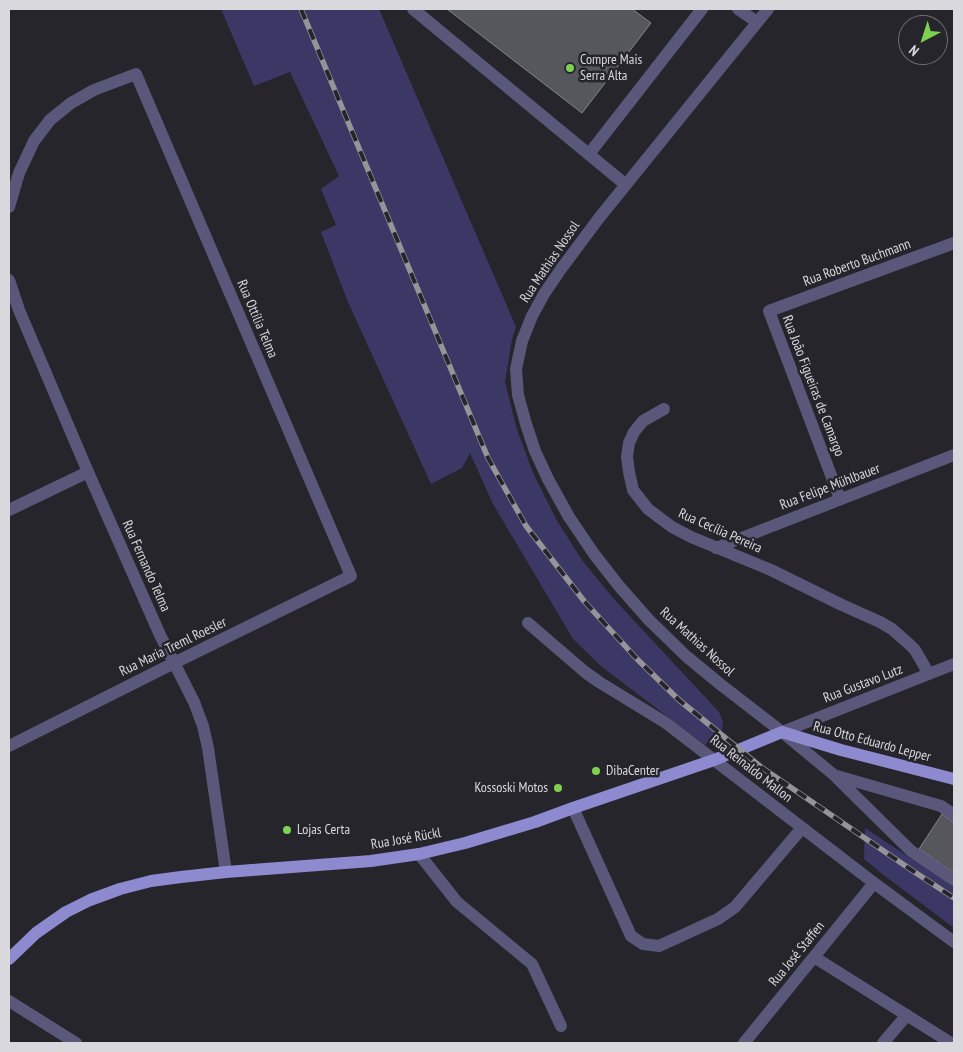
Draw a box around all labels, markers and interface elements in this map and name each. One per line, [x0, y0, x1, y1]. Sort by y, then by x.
north arrow [898, 15, 948, 65]
text: N [905, 41, 923, 60]
place label: Compre Mais Serra Alta [580, 52, 642, 84]
marker: Compre Mais Serra Alta [564, 62, 576, 74]
street label: Rua Mathias Nossol [517, 218, 583, 306]
street label: Rua Roberto Buchmann [801, 236, 913, 290]
street label: Rua Ottília Telma [233, 277, 281, 361]
street label: Rua João Figueiras de Camargo [778, 313, 848, 459]
street label: Rua Felipe Mühlbauer [778, 460, 882, 514]
street label: Rua Cecília Pereira [676, 505, 764, 557]
street label: Rua Fernando Telma [118, 518, 174, 614]
street label: Rua Mathias Nossol [656, 604, 738, 680]
street label: Rua Maria Treml Roesler [117, 614, 229, 680]
street label: Rua Gustavo Lutz [821, 661, 905, 707]
street label: Rua Otto Eduardo Lepper [811, 718, 933, 766]
street label: Rua Reinaldo Mallon [707, 732, 795, 806]
place label: DibaCenter [606, 763, 659, 779]
marker: DibaCenter [590, 765, 602, 777]
place label: Kossoski Motos [474, 780, 548, 796]
marker: Kossoski Motos [552, 782, 564, 794]
place label: Lojas Certa [297, 822, 350, 838]
marker: Lojas Certa [281, 824, 293, 836]
street label: Rua José Rückl [370, 825, 442, 853]
street label: Rua José Staffen [766, 918, 828, 990]

